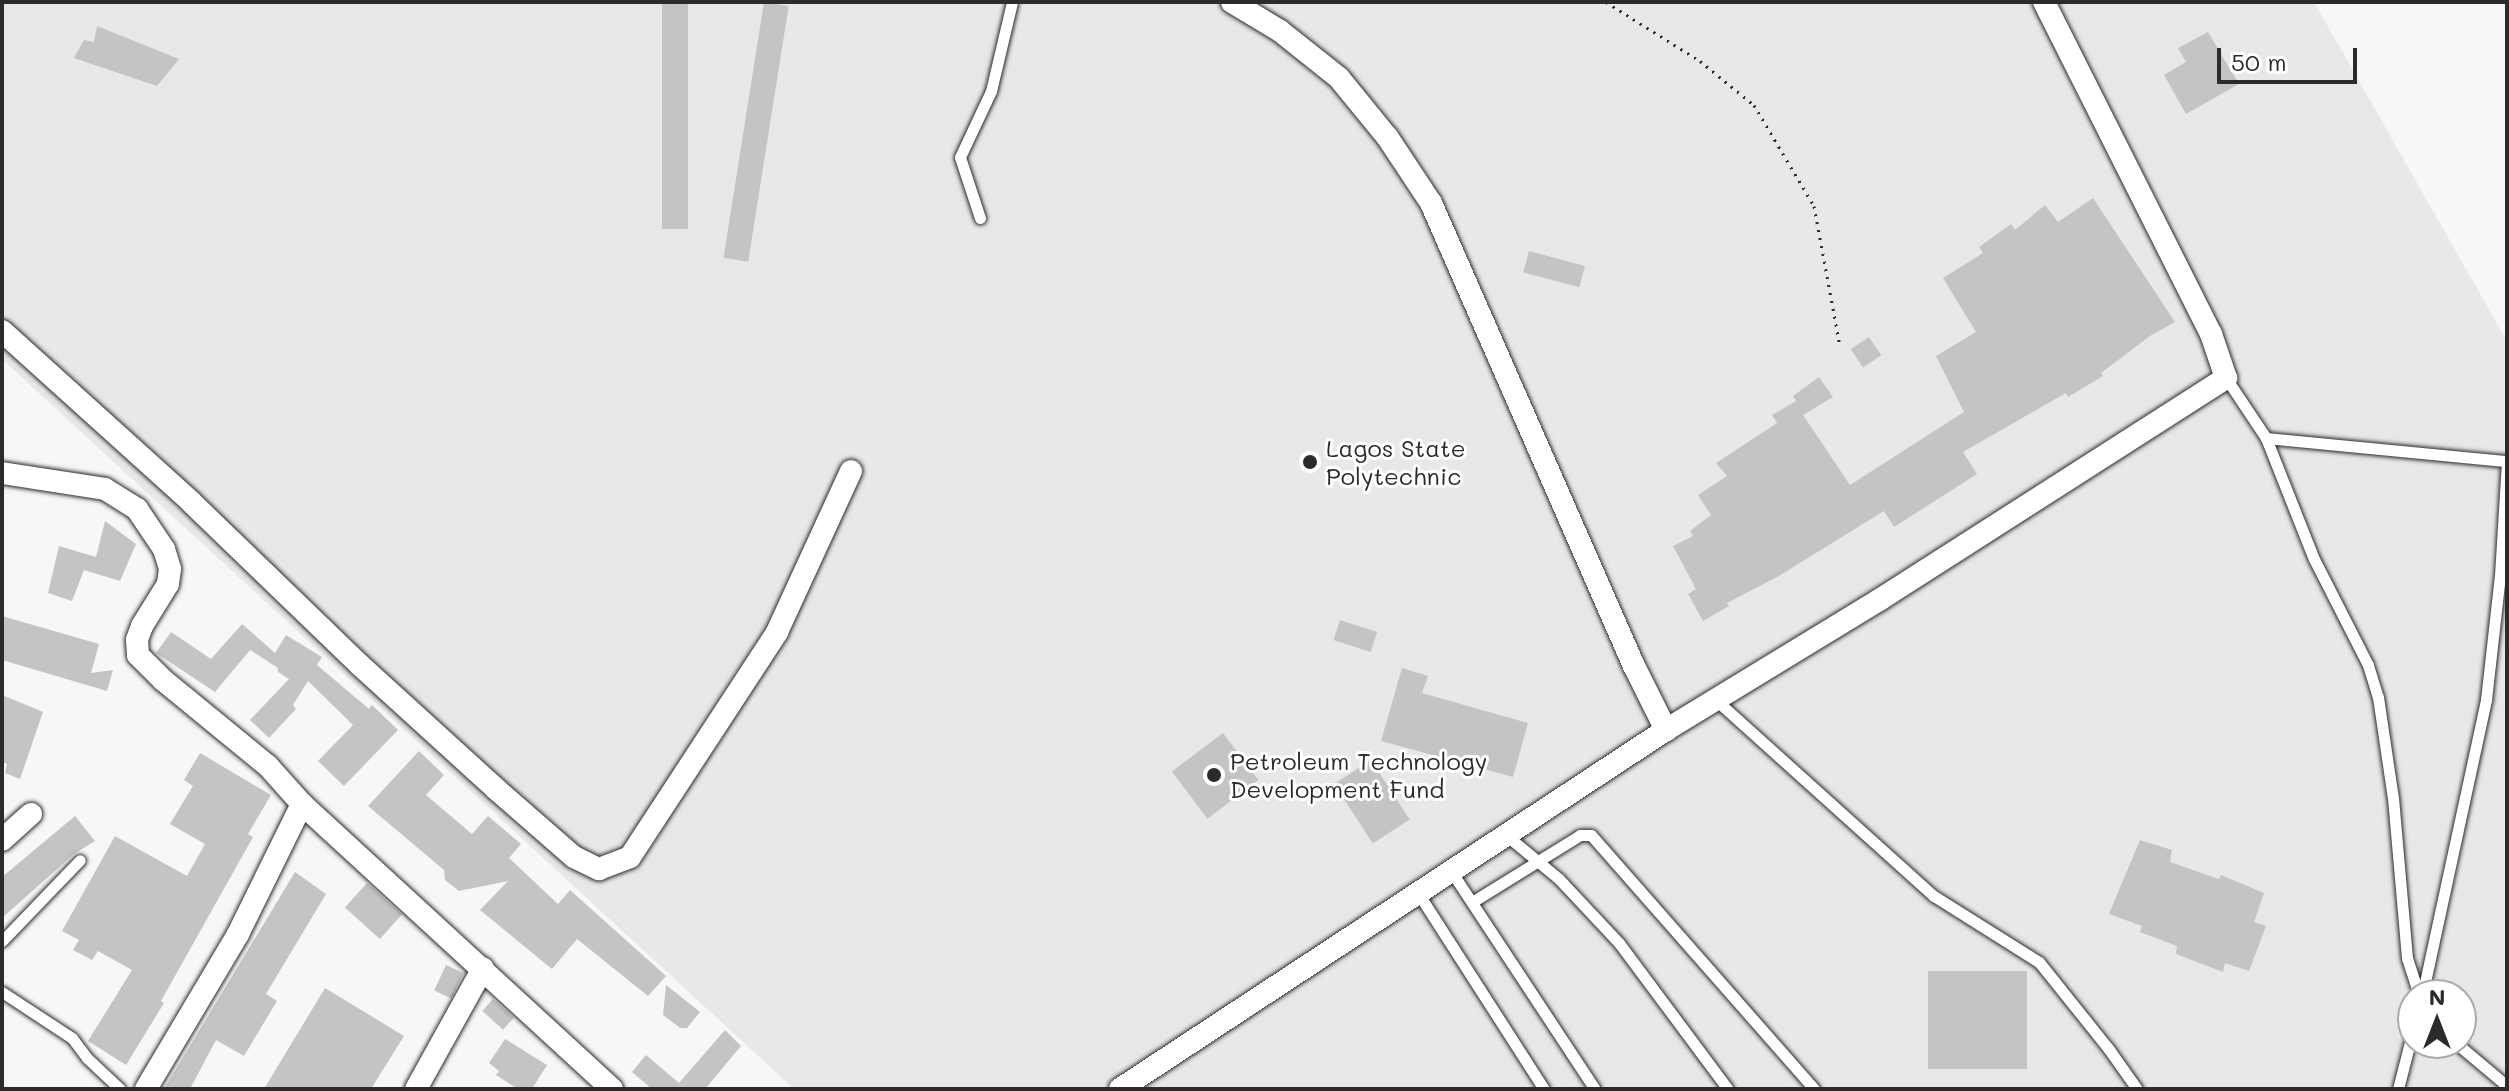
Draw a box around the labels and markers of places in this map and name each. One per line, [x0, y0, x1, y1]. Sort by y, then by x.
place label: Lagos State Polytechnic [1326, 434, 1466, 490]
marker: Lagos State Polytechnic [1301, 453, 1319, 471]
place label: Petroleum Technology Development Fund [1230, 747, 1487, 803]
marker: Petroleum Technology Development Fund [1205, 766, 1223, 784]

